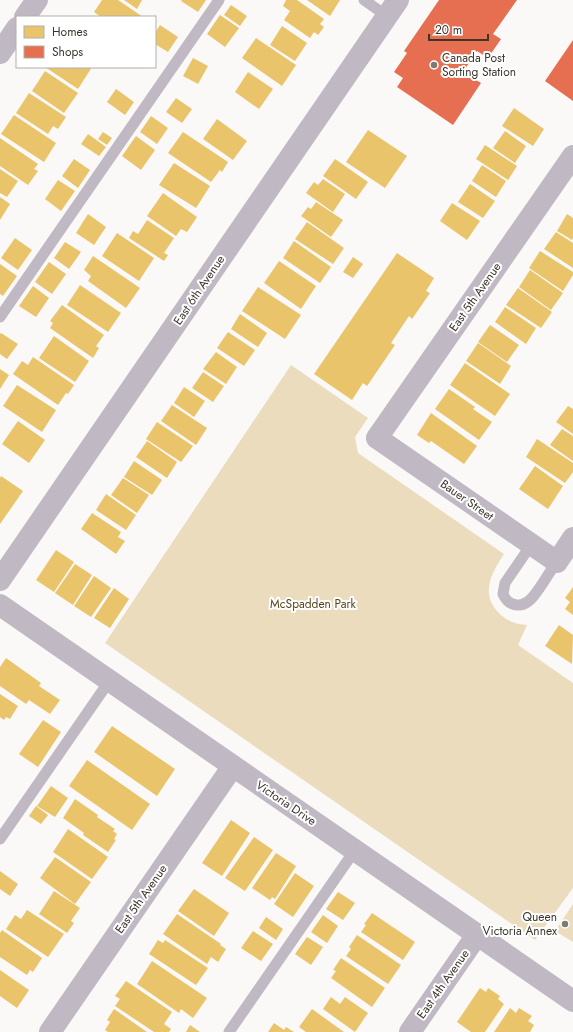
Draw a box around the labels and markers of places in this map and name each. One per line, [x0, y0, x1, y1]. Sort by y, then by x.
place label: Canada Post Sorting Station [442, 49, 516, 81]
marker: Canada Post Sorting Station [429, 60, 439, 70]
place label: Queen Victoria Annex [483, 908, 558, 940]
marker: Queen Victoria Annex [560, 919, 570, 929]

